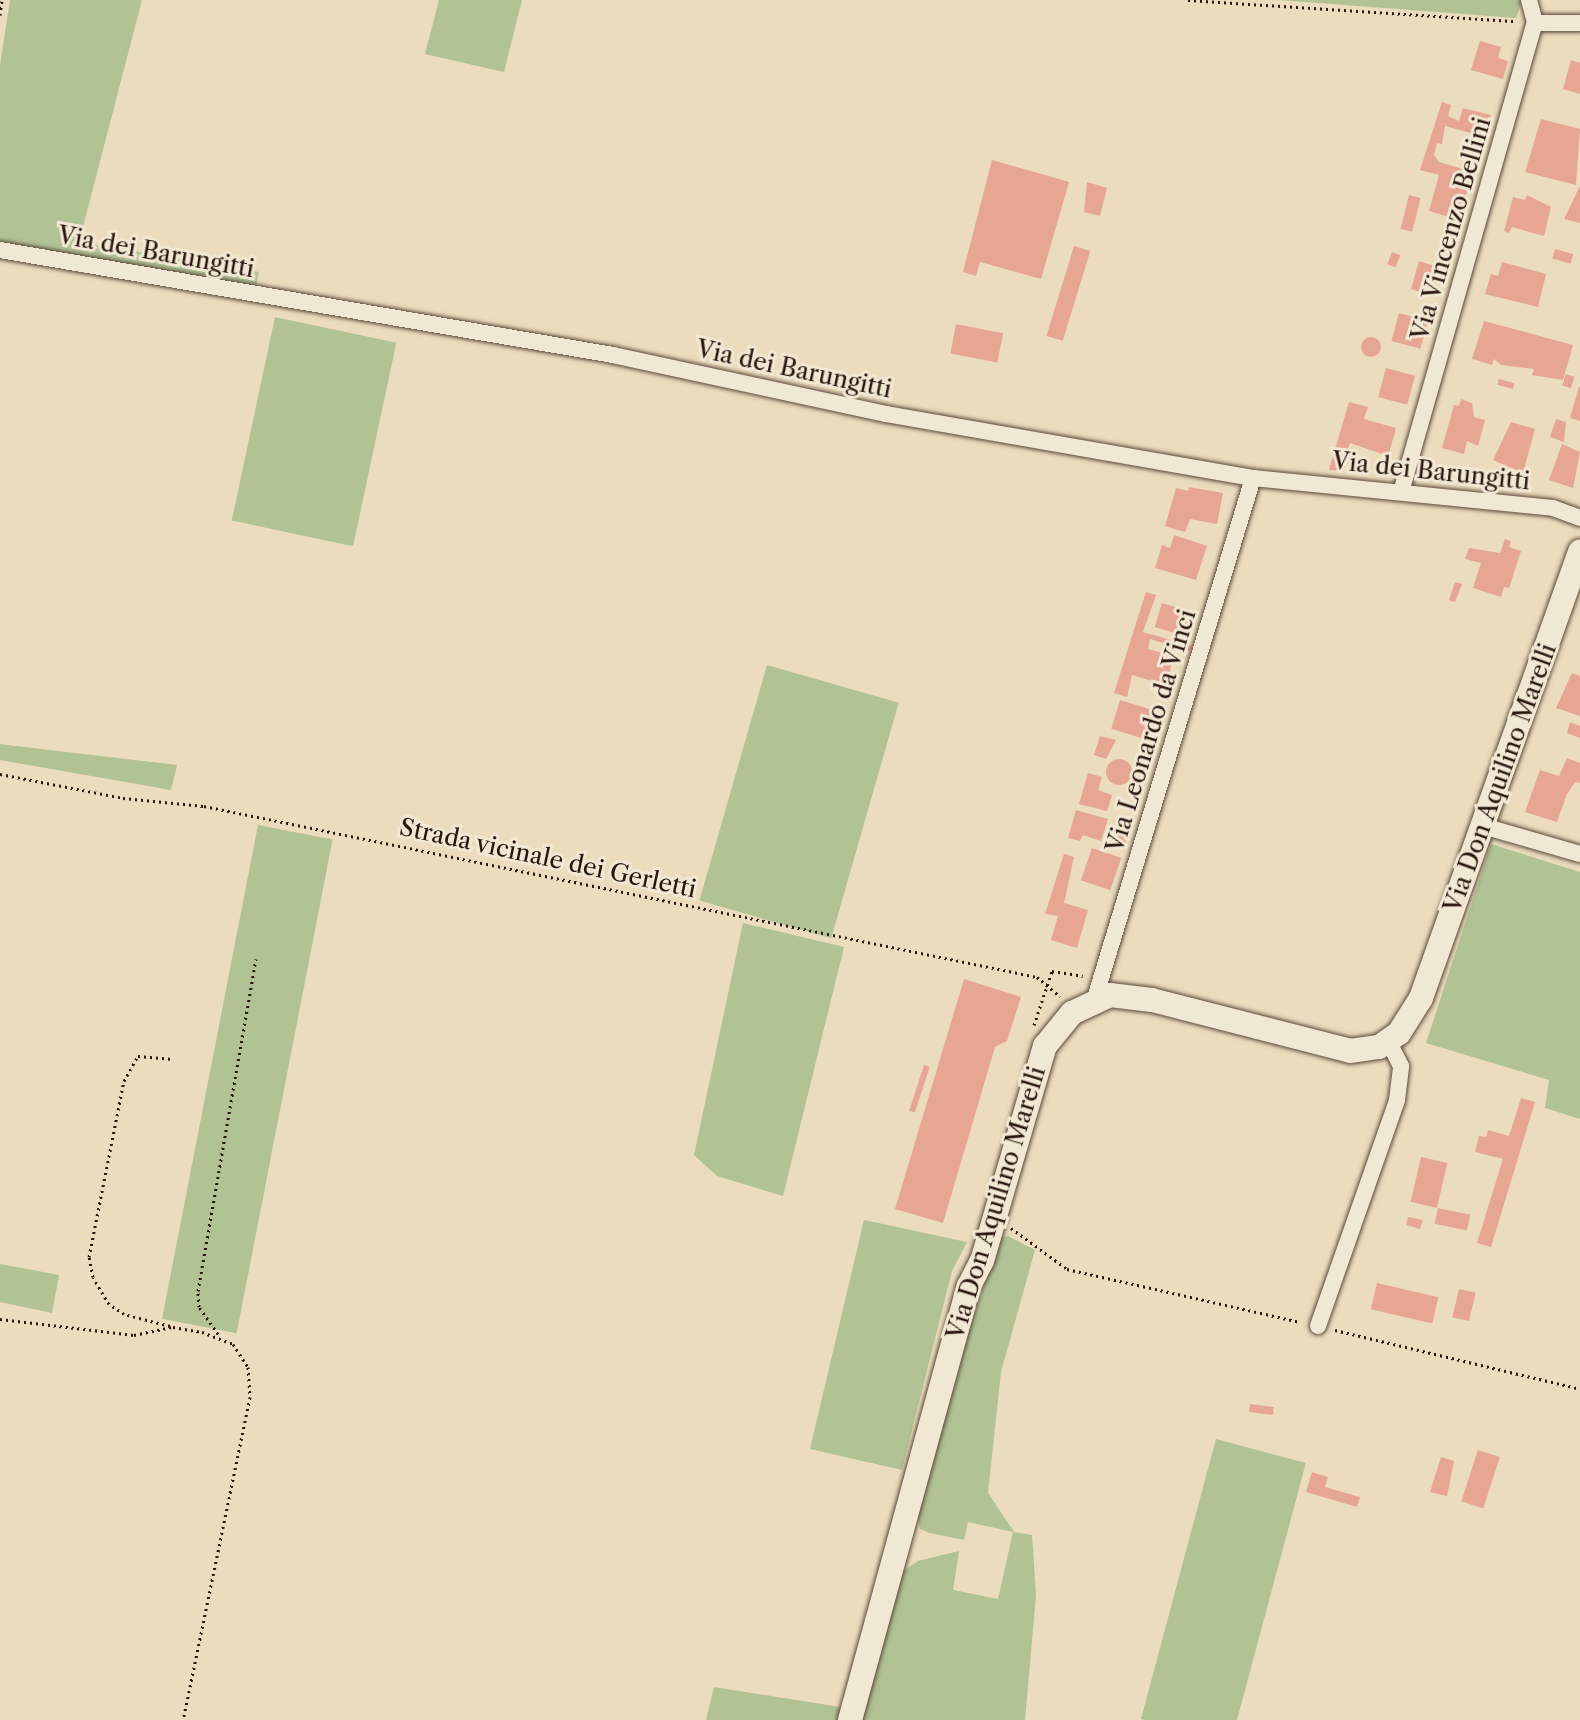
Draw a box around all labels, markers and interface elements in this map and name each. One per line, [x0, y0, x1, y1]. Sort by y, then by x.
street label: Via Vincenzo Bellini [1405, 114, 1497, 344]
street label: Via dei Barungitti [56, 221, 256, 283]
street label: Via dei Barungitti [694, 334, 894, 404]
street label: Via dei Barungitti [1331, 446, 1531, 496]
street label: Via Leonardo da Vinci [1100, 605, 1202, 857]
street label: Via Don Aquilino Marelli [1438, 639, 1562, 917]
street label: Strada vicinale dei Gerletti [397, 812, 699, 904]
street label: Via Don Aquilino Marelli [941, 1062, 1051, 1344]

